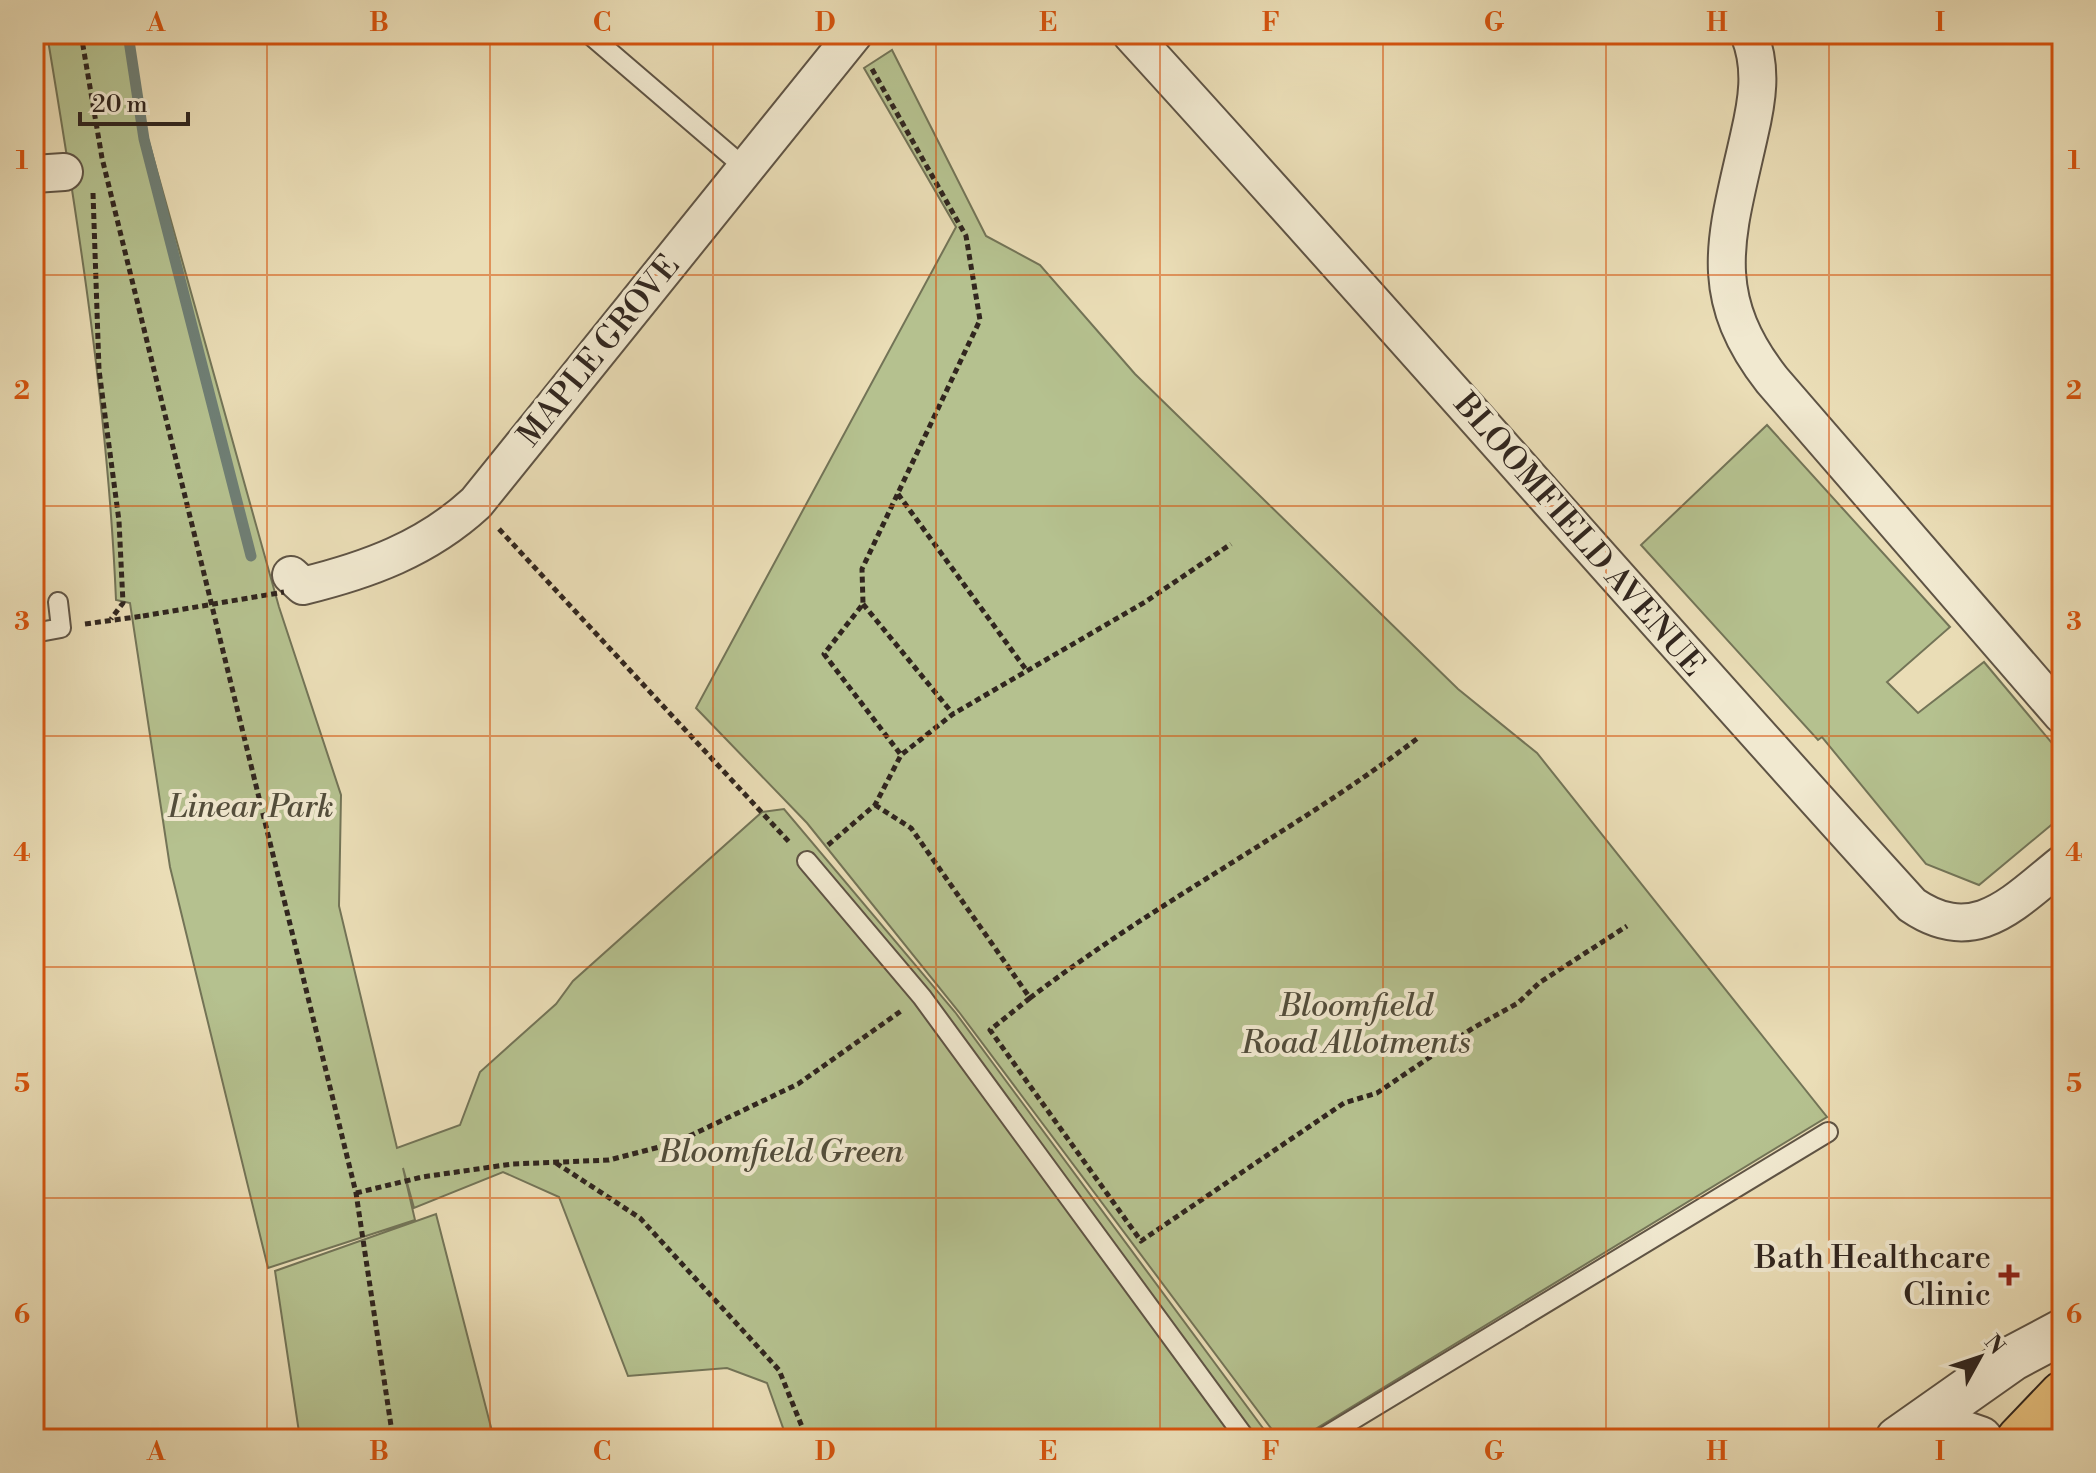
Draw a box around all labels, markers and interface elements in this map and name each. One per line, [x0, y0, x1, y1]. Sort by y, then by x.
text: A [146, 7, 166, 39]
text: B [369, 7, 389, 39]
text: C [593, 7, 611, 39]
text: D [815, 7, 835, 39]
text: E [1039, 7, 1057, 39]
text: F [1262, 7, 1280, 39]
text: G [1484, 7, 1505, 39]
text: H [1706, 7, 1728, 39]
text: I [1935, 7, 1945, 39]
scale bar [80, 76, 188, 126]
text: 20 m [92, 90, 148, 120]
text: 1 [16, 145, 29, 177]
text: 1 [2068, 145, 2081, 177]
street label: MAPLE GROVE [509, 247, 688, 455]
text: 2 [14, 375, 30, 407]
text: 2 [2066, 375, 2082, 407]
street label: BLOOMFIELD AVENUE [1445, 384, 1713, 685]
text: 3 [14, 606, 30, 638]
text: 3 [2066, 606, 2082, 638]
park label: Linear Park [167, 787, 334, 827]
text: 4 [13, 837, 31, 869]
text: 4 [2065, 837, 2083, 869]
park label: Bloomfield Road Allotments [1240, 986, 1471, 1063]
text: 5 [14, 1068, 30, 1100]
text: 5 [2066, 1068, 2082, 1100]
park label: Bloomfield Green [658, 1132, 904, 1172]
place label: Bath Healthcare Clinic [1754, 1238, 1991, 1315]
marker: Bath Healthcare Clinic [1998, 1264, 2020, 1286]
text: 6 [14, 1299, 30, 1331]
text: 6 [2066, 1299, 2082, 1331]
north arrow [1940, 1317, 2020, 1397]
text: N [1978, 1330, 2010, 1361]
text: A [146, 1436, 166, 1468]
text: B [369, 1436, 389, 1468]
text: C [593, 1436, 611, 1468]
text: D [815, 1436, 835, 1468]
text: E [1039, 1436, 1057, 1468]
text: F [1262, 1436, 1280, 1468]
text: G [1484, 1436, 1505, 1468]
text: H [1706, 1436, 1728, 1468]
text: I [1935, 1436, 1945, 1468]

